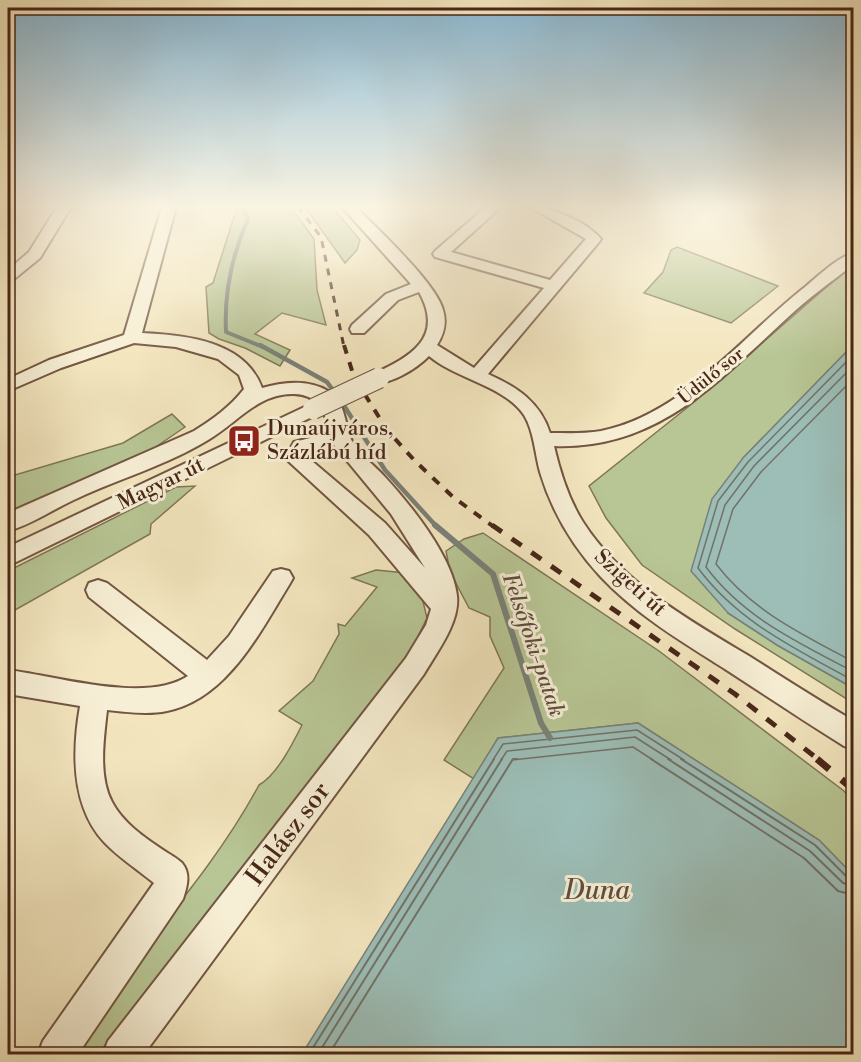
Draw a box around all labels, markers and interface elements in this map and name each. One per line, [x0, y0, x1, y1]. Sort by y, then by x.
street label: Üdülő sor [673, 342, 749, 410]
place label: Dunaújváros, Százlábú híd [267, 416, 393, 466]
bus stop icon: Dunaújváros, Százlábú híd [226, 423, 262, 459]
street label: Magyar út [113, 452, 209, 516]
street label: Szigeti út [588, 544, 672, 623]
water label: Felsőfoki-patak [496, 569, 570, 721]
street label: Halász sor [239, 776, 337, 892]
water label: Duna [563, 874, 631, 908]

